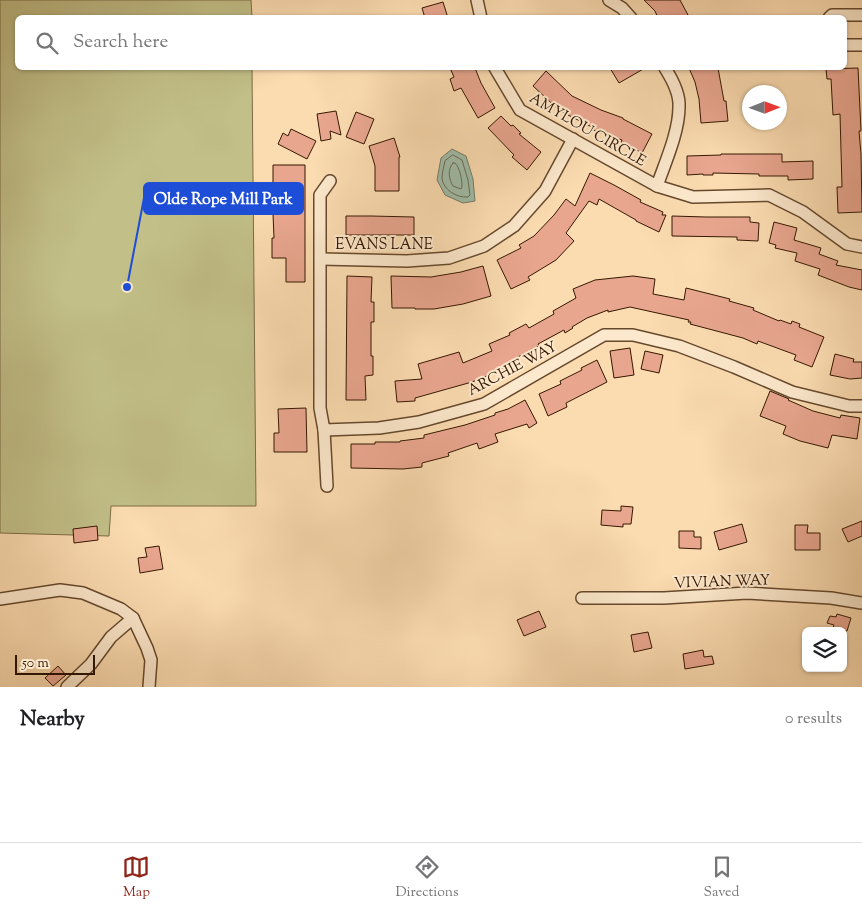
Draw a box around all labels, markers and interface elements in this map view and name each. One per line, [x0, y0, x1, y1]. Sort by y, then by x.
search box [15, 15, 847, 70]
icon: search [33, 29, 61, 57]
text: Search here [73, 29, 168, 56]
north arrow [742, 85, 787, 130]
street label: AMYLOU CIRCLE [525, 88, 649, 172]
callout: Olde Rope Mill Park [144, 183, 303, 214]
text: Olde Rope Mill Park [153, 189, 293, 212]
street label: EVANS LANE [335, 235, 433, 256]
street label: ARCHIE WAY [464, 337, 562, 402]
street label: VIVIAN WAY [673, 570, 771, 595]
map controls [802, 627, 847, 672]
button: layers [802, 627, 847, 672]
scale bar [15, 652, 95, 675]
text: 50 m [22, 654, 49, 674]
text: Nearby [20, 705, 85, 735]
text: 0 results [785, 708, 842, 731]
tab: Map [122, 853, 150, 903]
tab: Directions [395, 853, 459, 903]
tab: Saved [704, 853, 739, 903]

